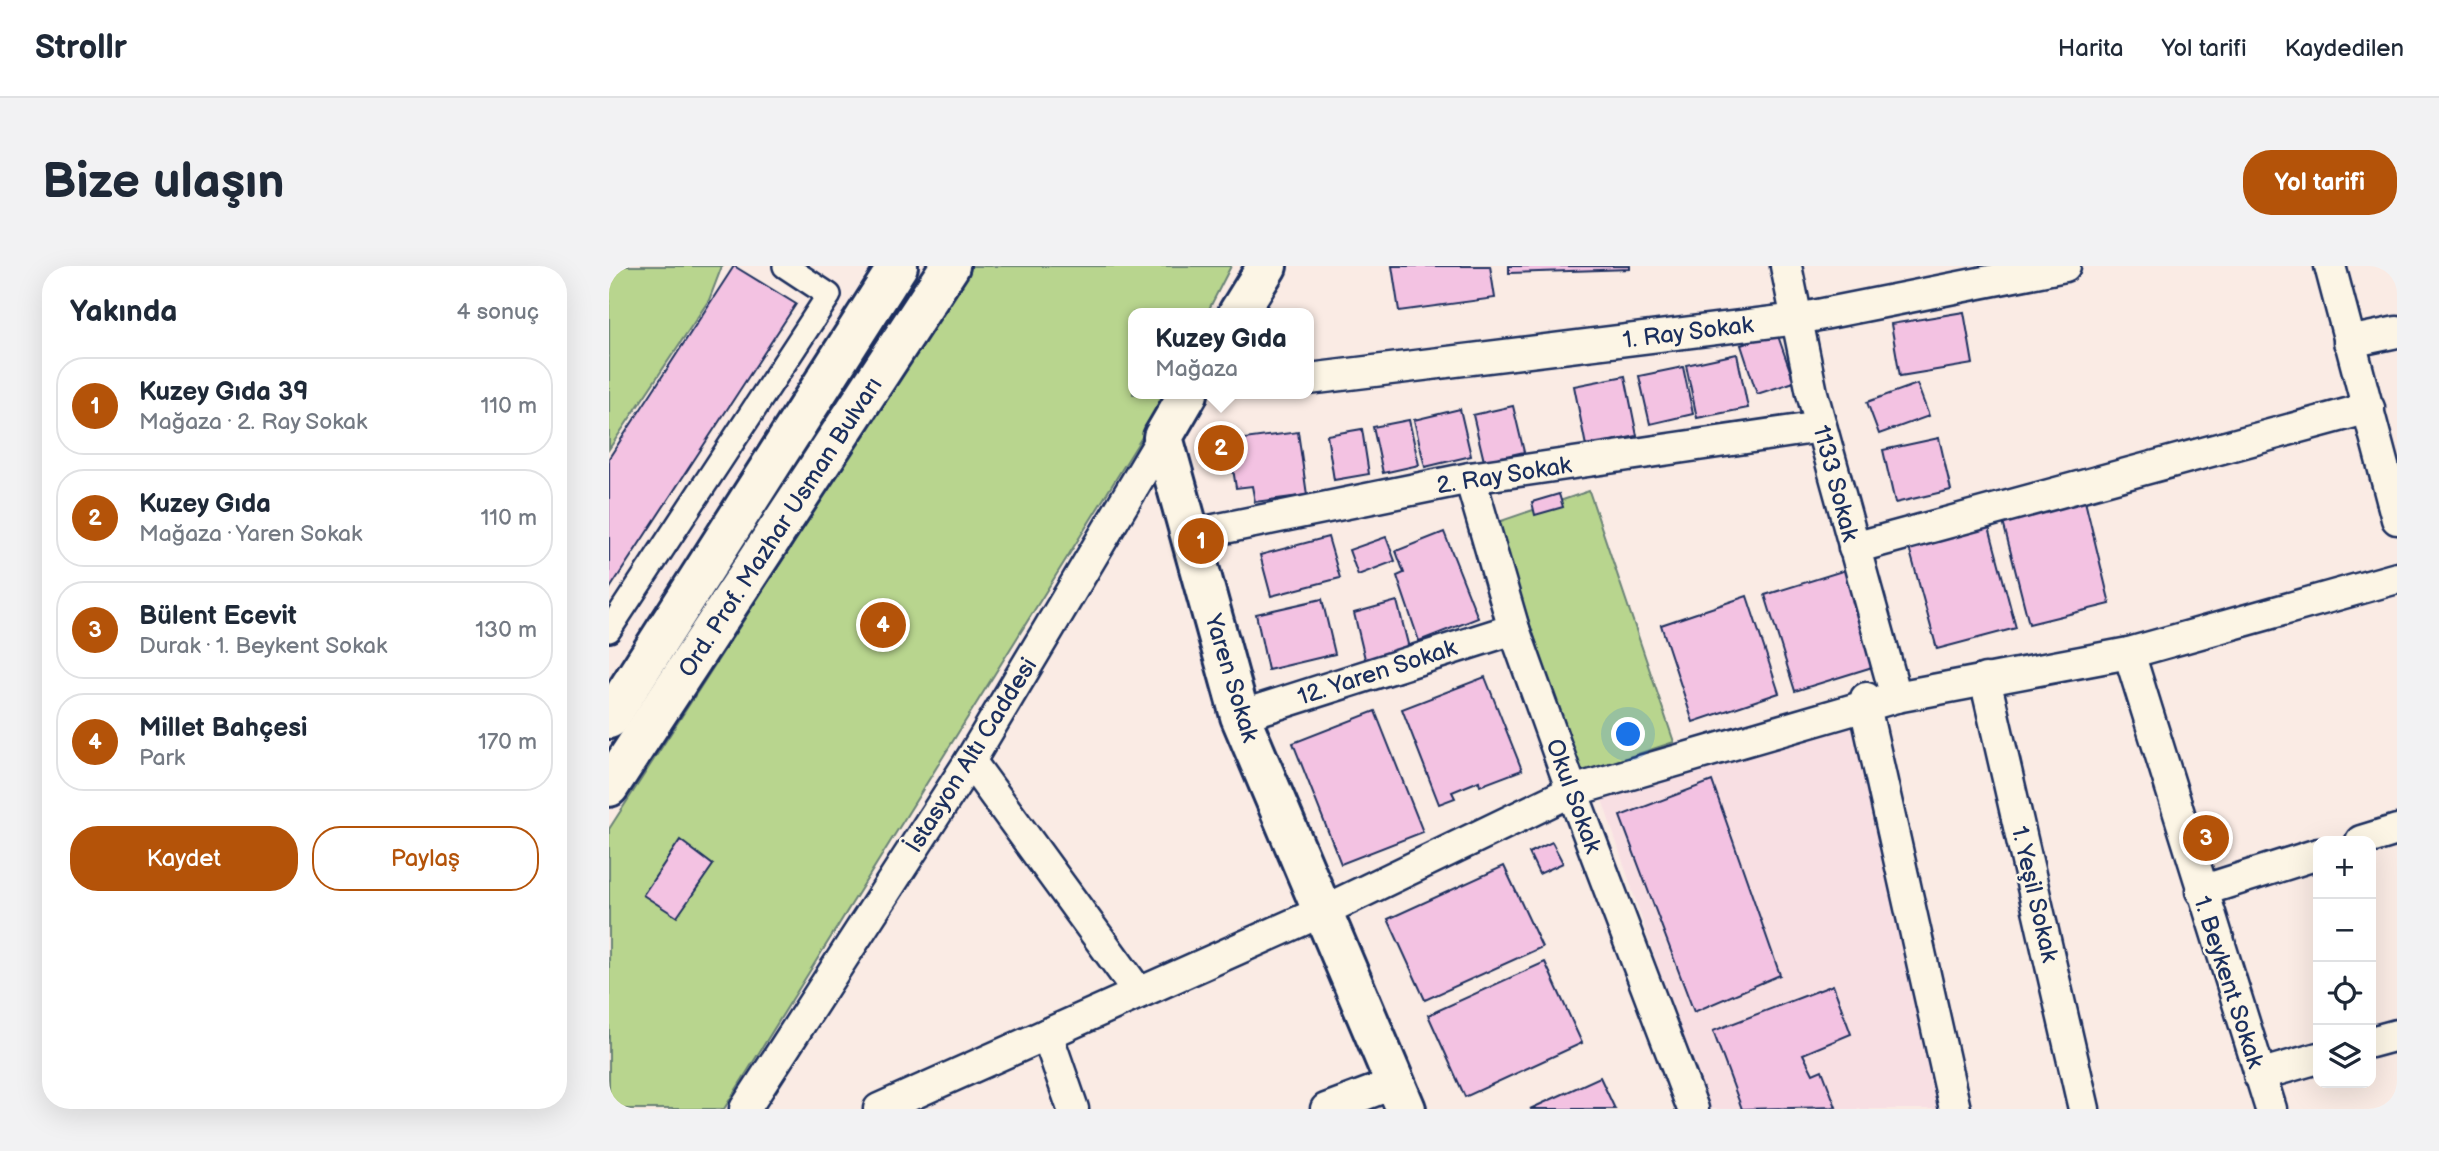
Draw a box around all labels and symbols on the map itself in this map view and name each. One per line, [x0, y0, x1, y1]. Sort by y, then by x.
street label: 1. Ray Sokak [1621, 310, 1755, 355]
street label: Ord. Prof. Mazhar Usman Bulvarı [672, 372, 888, 683]
pin: 2 [1198, 422, 1244, 474]
street label: 1133 Sokak [1806, 422, 1865, 545]
street label: 2. Ray Sokak [1435, 450, 1574, 500]
pin: 1 [1178, 515, 1224, 567]
pin: 4 [860, 599, 906, 651]
street label: Yaren Sokak [1198, 610, 1265, 746]
street label: 12. Yaren Sokak [1294, 633, 1461, 712]
street label: İstasyon Altı Caddesi [900, 652, 1043, 858]
your location [1611, 717, 1645, 751]
street label: Okul Sokak [1539, 735, 1608, 857]
pin: 3 [2183, 812, 2229, 864]
street label: 1. Yeşil Sokak [2005, 823, 2064, 965]
street label: 1. Beykent Sokak [2187, 893, 2270, 1072]

